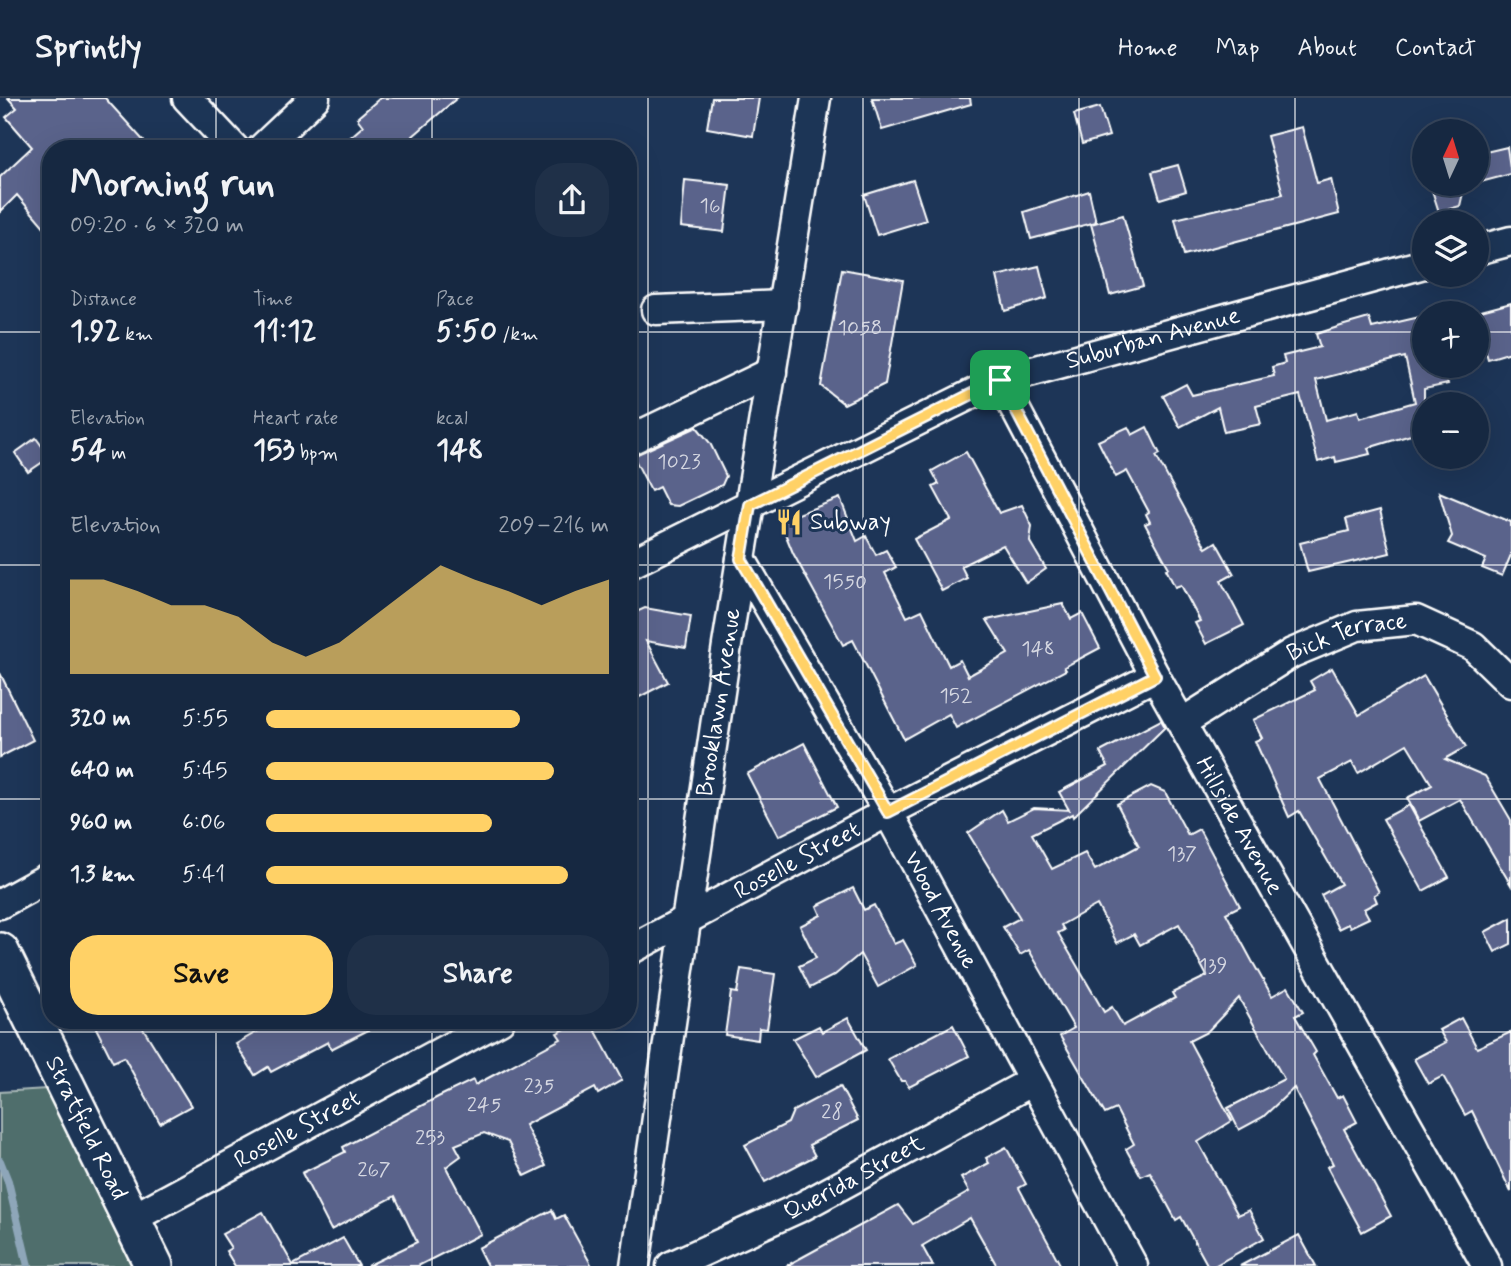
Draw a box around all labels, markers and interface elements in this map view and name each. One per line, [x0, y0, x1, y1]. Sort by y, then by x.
text: Sprintly [35, 26, 142, 70]
text: Home [1118, 33, 1178, 64]
text: Map [1216, 33, 1260, 64]
text: About [1298, 33, 1357, 64]
text: Contact [1395, 33, 1476, 64]
north arrow [1412, 119, 1489, 196]
map controls [1412, 119, 1489, 469]
text: Morning run [70, 160, 275, 209]
button: share [535, 163, 609, 237]
house number: 16 [700, 192, 721, 220]
button: layers [1412, 210, 1489, 287]
text: 09:20 · 6 × 320 m [70, 211, 244, 241]
text: Distance [70, 287, 137, 312]
text: Time [253, 287, 293, 312]
text: Pace [436, 287, 474, 312]
street label: Suburban Avenue [1063, 300, 1243, 377]
button: + [1412, 301, 1489, 378]
text: 1.92 [70, 312, 120, 351]
text: 11:12 [253, 312, 317, 351]
text: 5:50 [436, 312, 497, 351]
house number: 1058 [838, 314, 882, 342]
text: km [120, 322, 153, 347]
text: /km [497, 322, 538, 347]
pin [970, 350, 1030, 410]
icon: arrive [981, 361, 1019, 399]
button: − [1412, 392, 1489, 469]
text: Elevation [70, 406, 145, 431]
text: Heart rate [253, 406, 338, 431]
text: kcal [436, 406, 468, 431]
text: 54 [70, 431, 106, 470]
text: 153 [253, 431, 295, 470]
text: 148 [436, 431, 484, 470]
text: m [106, 441, 126, 466]
text: bpm [295, 441, 338, 466]
house number: 1023 [657, 448, 701, 476]
restaurant icon: Subway [774, 507, 804, 537]
place label: Subway [810, 507, 891, 538]
text: Elevation [70, 511, 161, 541]
text: 209–216 m [498, 511, 609, 541]
house number: 1550 [823, 568, 867, 596]
street label: Brooklawn Avenue [689, 606, 748, 798]
street label: Bick Terrace [1282, 606, 1408, 669]
house number: 148 [1021, 635, 1055, 663]
house number: 152 [939, 682, 973, 710]
text: 320 m [70, 704, 131, 734]
text: 5:55 [182, 704, 228, 734]
street label: Hillside Avenue [1188, 751, 1291, 901]
text: 640 m [70, 756, 134, 786]
text: 5:45 [182, 756, 228, 786]
text: 960 m [70, 808, 132, 838]
text: 6:06 [182, 808, 226, 838]
street label: Roselle Street [729, 814, 866, 907]
house number: 137 [1167, 840, 1197, 868]
street label: Wood Avenue [897, 846, 985, 974]
text: 1.3 km [70, 860, 135, 890]
text: 5:41 [182, 860, 225, 890]
button: Save [70, 935, 333, 1015]
button: Share [347, 935, 609, 1015]
house number: 139 [1198, 952, 1228, 980]
street label: Stratfield Road [38, 1051, 135, 1205]
house number: 235 [524, 1072, 554, 1100]
street label: Roselle Street [229, 1083, 366, 1176]
house number: 245 [467, 1091, 501, 1119]
house number: 28 [821, 1098, 843, 1126]
house number: 253 [415, 1124, 445, 1152]
street label: Querida Street [779, 1128, 929, 1228]
house number: 267 [357, 1156, 391, 1184]

